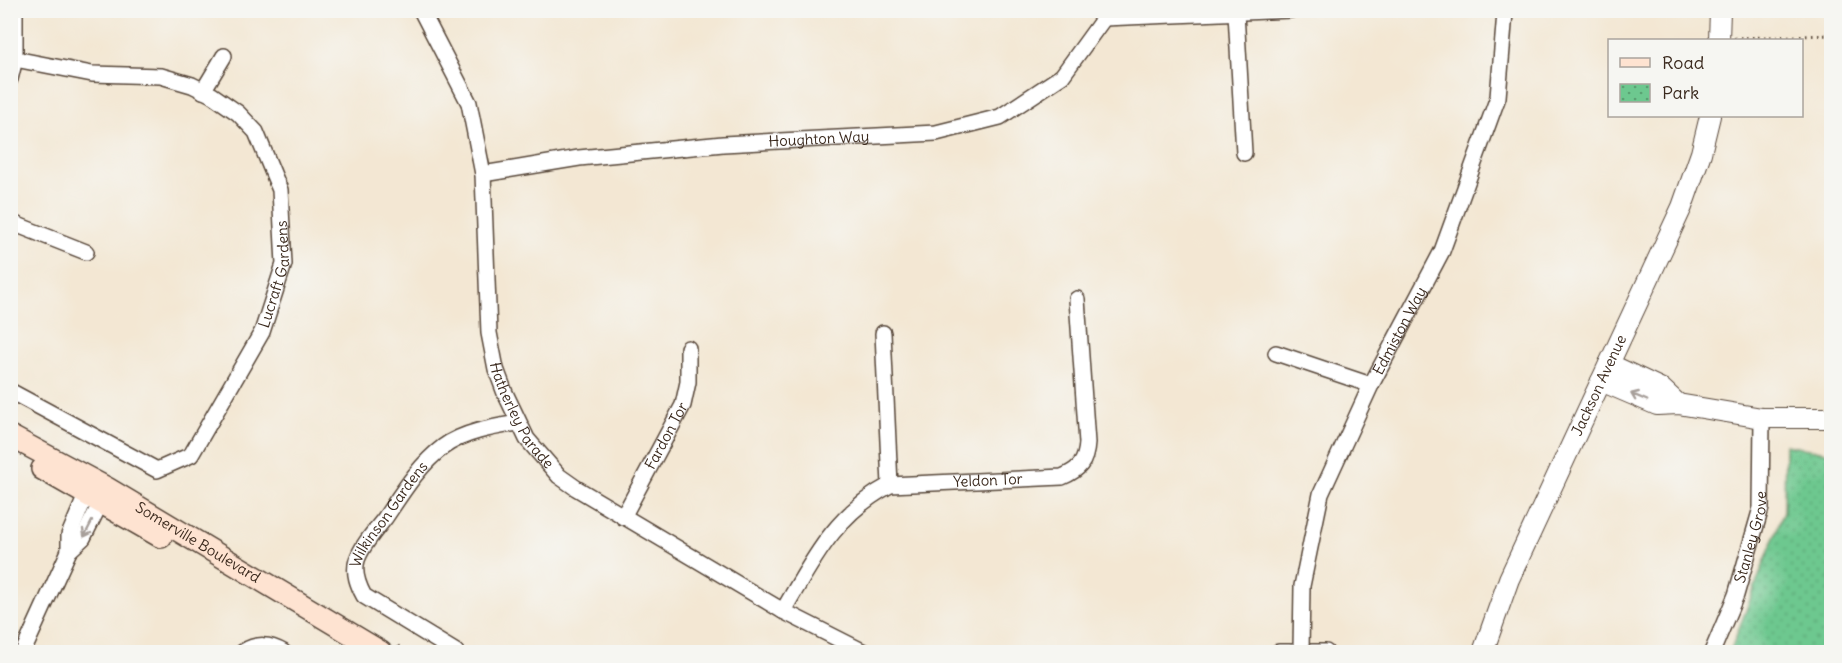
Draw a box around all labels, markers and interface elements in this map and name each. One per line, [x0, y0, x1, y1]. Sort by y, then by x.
legend [1608, 39, 1803, 117]
text: Road [1662, 51, 1705, 74]
text: Park [1662, 81, 1699, 104]
street label: Houghton Way [768, 126, 870, 151]
street label: Lucraft Gardens [254, 220, 293, 330]
street label: Edmiston Way [1368, 284, 1430, 378]
street label: Jackson Avenue [1567, 332, 1630, 439]
street label: Hatherley Parade [486, 361, 558, 472]
one-way arrow [1630, 391, 1648, 402]
street label: Fardon Tor [640, 399, 692, 472]
street label: Wilkinson Gardens [345, 457, 432, 569]
street label: Yeldon Tor [953, 469, 1023, 491]
street label: Stanley Grove [1730, 491, 1770, 585]
street label: Somerville Boulevard [132, 497, 264, 587]
one-way arrow [81, 519, 93, 537]

